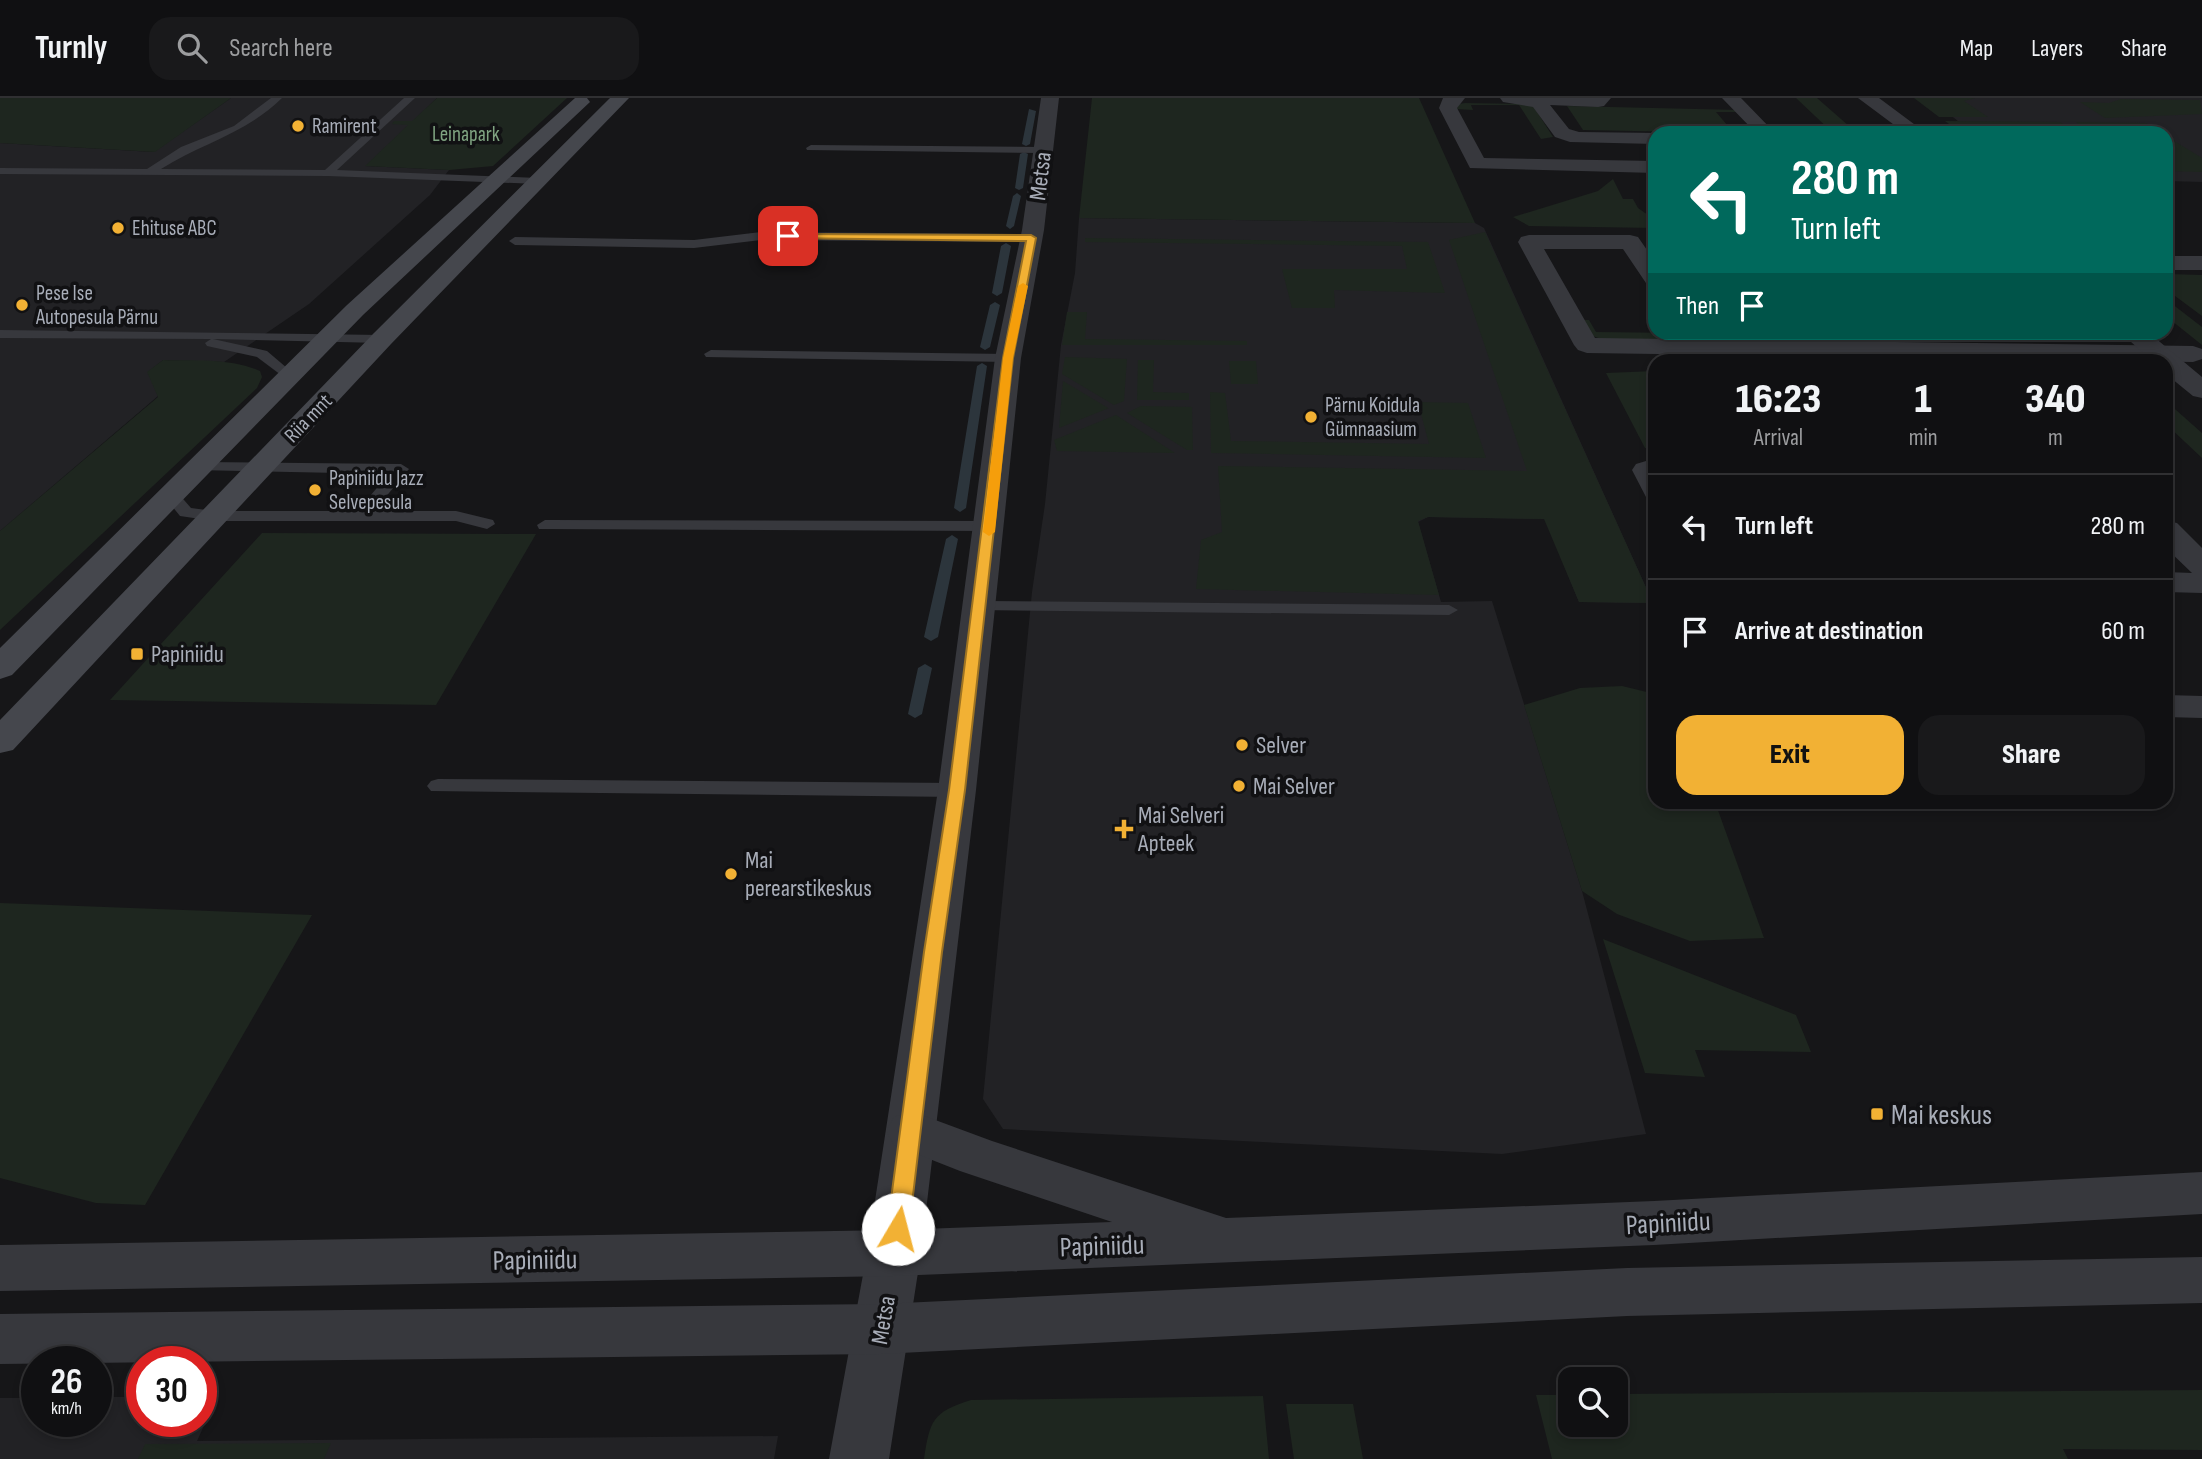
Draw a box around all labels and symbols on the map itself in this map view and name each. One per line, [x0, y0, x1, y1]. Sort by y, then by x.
place label: Ramirent [312, 114, 377, 139]
marker: Ramirent [290, 118, 306, 134]
park label: Leinapark [432, 122, 500, 147]
street label: Metsa [1023, 150, 1058, 202]
pin [758, 206, 818, 266]
place label: Ehituse ABC [132, 216, 217, 241]
marker: Ehituse ABC [110, 220, 126, 236]
place label: Pese Ise Autopesula Pärnu [35, 281, 158, 330]
marker: Pese Ise Autopesula Pärnu [14, 297, 30, 313]
street label: Riia mnt [279, 389, 337, 448]
place label: Pärnu Koidula Gümnaasium [1325, 393, 1420, 442]
marker: Pärnu Koidula Gümnaasium [1303, 409, 1319, 425]
place label: Papiniidu Jazz Selvepesula [329, 466, 424, 515]
marker: Papiniidu Jazz Selvepesula [307, 482, 323, 498]
place label: Papiniidu [151, 640, 224, 669]
marker: Papiniidu [129, 646, 145, 662]
place label: Selver [1256, 731, 1306, 760]
marker: Selver [1234, 737, 1250, 753]
place label: Mai Selver [1253, 772, 1335, 801]
marker: Mai Selver [1231, 778, 1247, 794]
place label: Mai Selveri Apteek [1137, 801, 1224, 858]
marker: Mai Selveri Apteek [1116, 821, 1132, 837]
place label: Mai perearstikeskus [745, 846, 872, 903]
marker: Mai perearstikeskus [723, 866, 739, 882]
place label: Mai keskus [1891, 1099, 1992, 1132]
marker: Mai keskus [1869, 1106, 1885, 1122]
position arrow [861, 1192, 935, 1266]
street label: Papiniidu [1625, 1205, 1711, 1242]
street label: Papiniidu [1059, 1229, 1145, 1264]
street label: Papiniidu [492, 1243, 578, 1278]
street label: Metsa [865, 1294, 902, 1347]
speed limit sign: 30 [126, 1346, 217, 1437]

